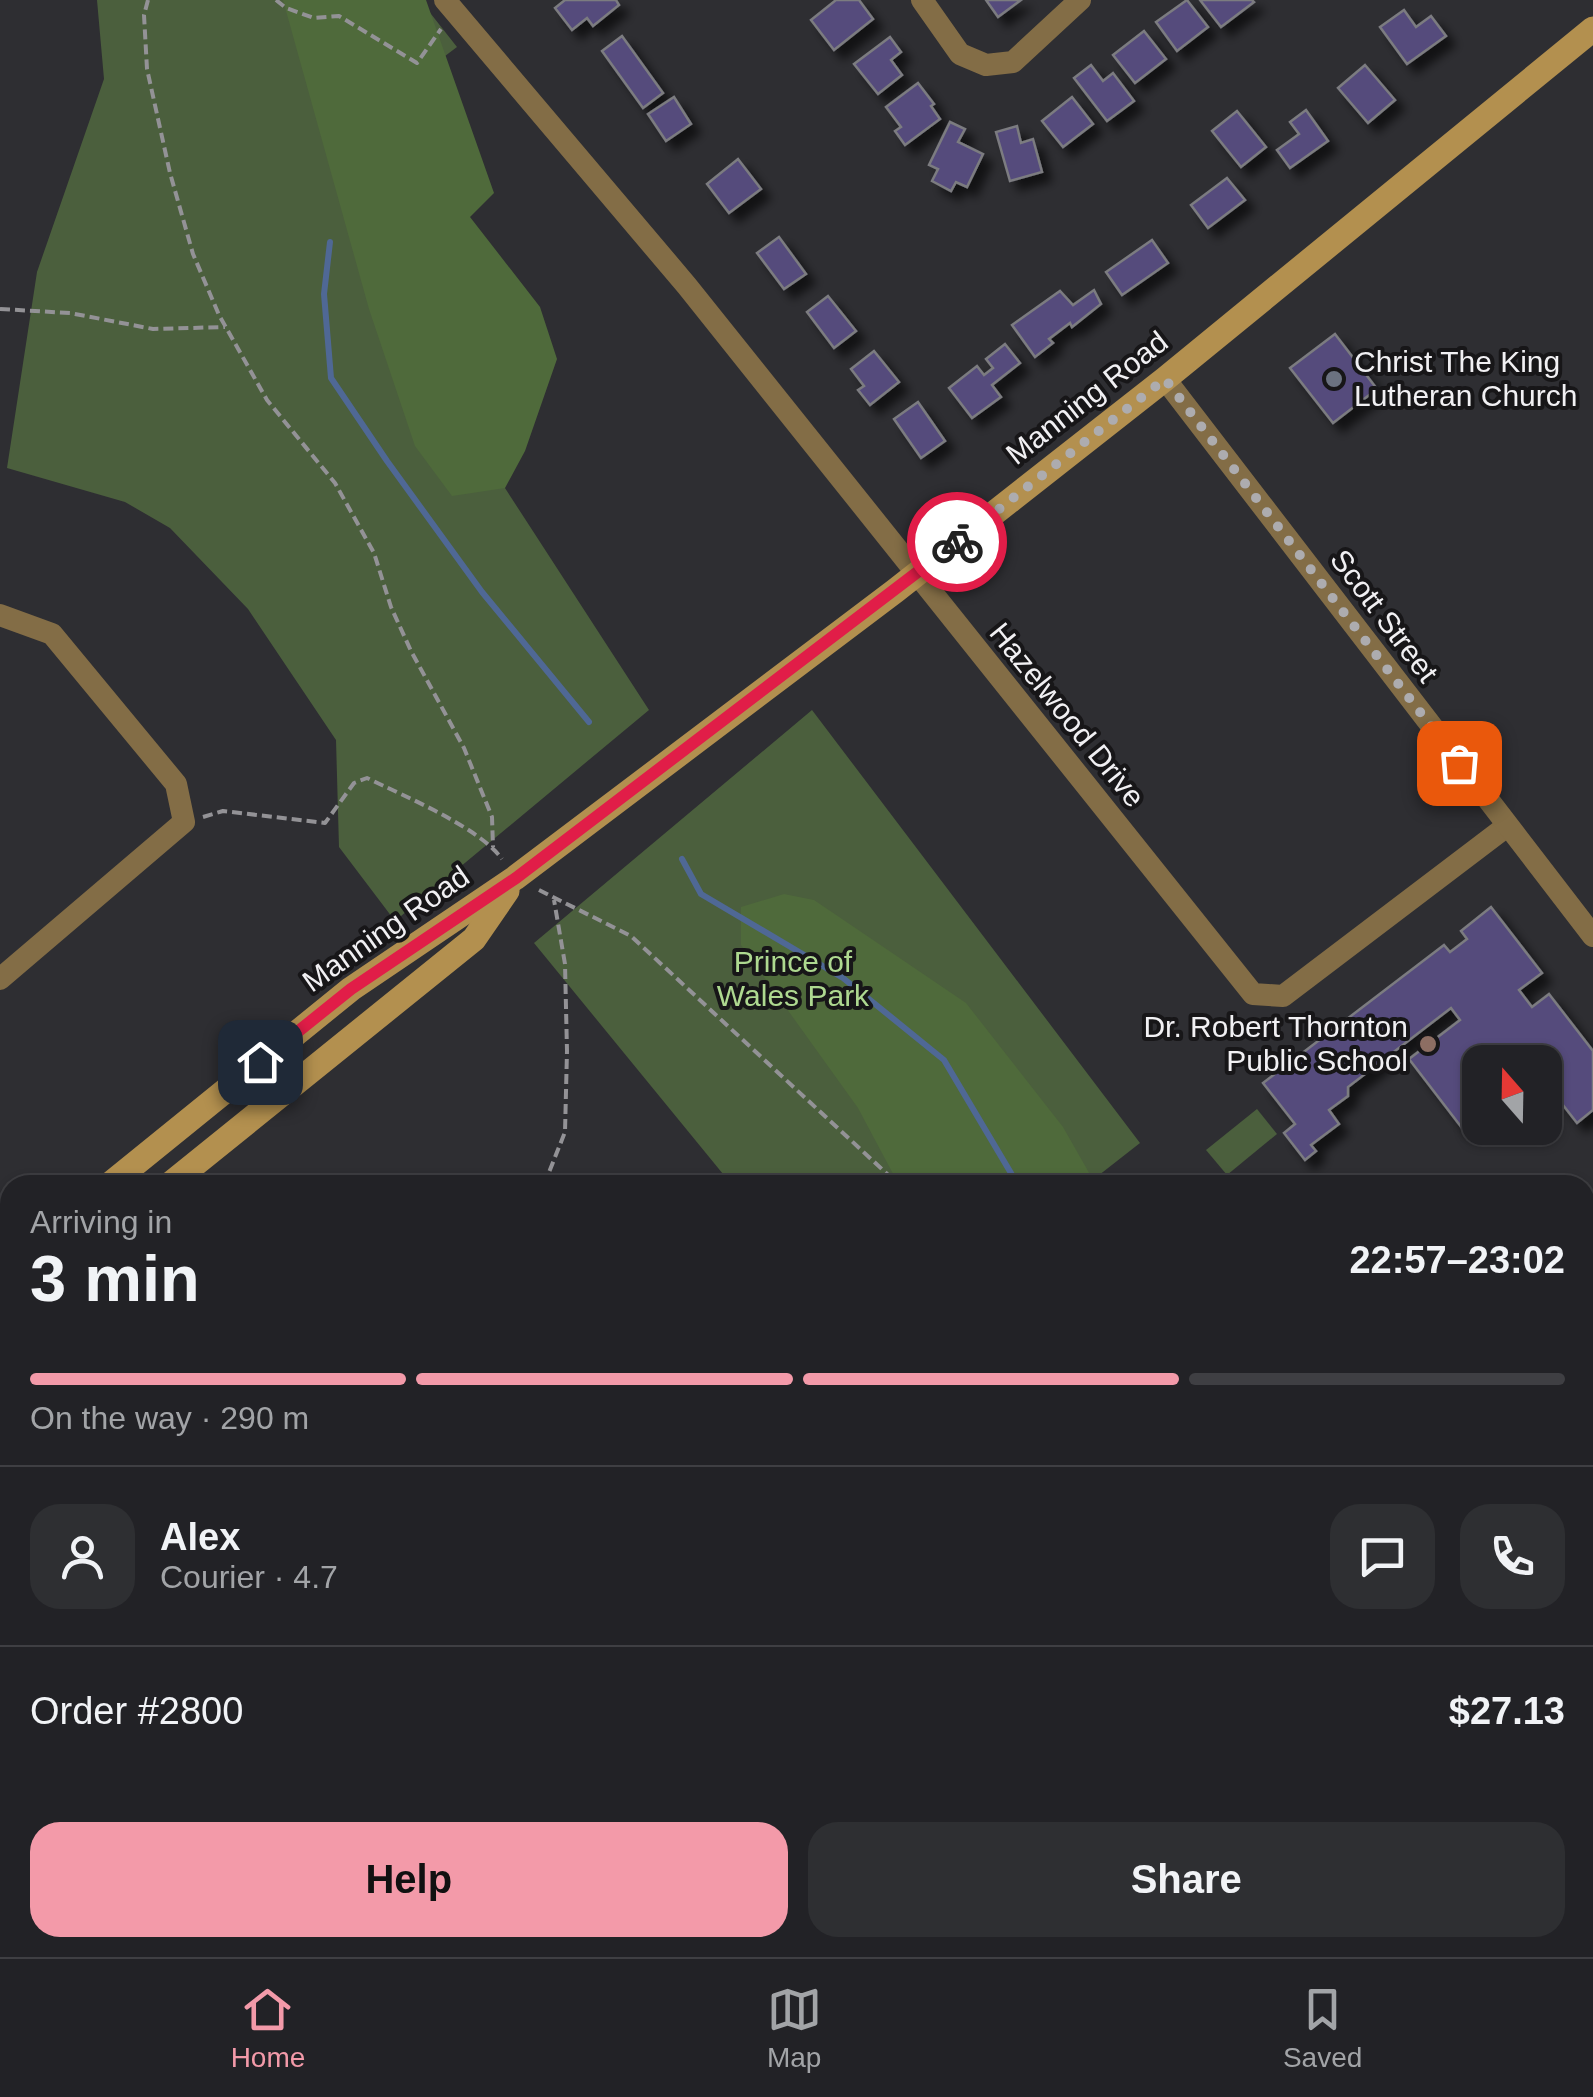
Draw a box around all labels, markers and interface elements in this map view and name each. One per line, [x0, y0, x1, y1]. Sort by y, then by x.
street label: Manning Road [1000, 325, 1174, 471]
place label: Christ The King Lutheran Church [1354, 345, 1577, 412]
marker: Christ The King Lutheran Church [1323, 368, 1345, 390]
courier [907, 492, 1007, 592]
icon: bike [930, 515, 985, 570]
street label: Scott Street [1324, 543, 1445, 689]
street label: Hazelwood Drive [983, 616, 1152, 813]
pin [1417, 721, 1502, 806]
icon: bag [1432, 736, 1487, 791]
street label: Manning Road [296, 859, 475, 998]
park label: Prince of Wales Park [717, 945, 870, 1012]
place label: Dr. Robert Thornton Public School [1143, 1010, 1408, 1077]
pin [218, 1020, 303, 1105]
marker: Dr. Robert Thornton Public School [1417, 1033, 1439, 1055]
icon: home [233, 1035, 288, 1090]
north arrow [1462, 1045, 1562, 1145]
map controls [1462, 1045, 1562, 1145]
text: Arriving in [30, 1204, 172, 1240]
text: 22:57–23:02 [1349, 1239, 1565, 1281]
text: 3 min [30, 1242, 200, 1315]
text: On the way · 290 m [30, 1400, 309, 1436]
button: person [30, 1504, 135, 1609]
button: chat [1330, 1504, 1435, 1609]
button: phone [1460, 1504, 1565, 1609]
text: Alex [160, 1516, 240, 1558]
text: Courier · 4.7 [160, 1559, 338, 1595]
text: Order #2800 [30, 1690, 243, 1732]
text: $27.13 [1449, 1690, 1565, 1732]
button: Help [30, 1822, 788, 1937]
button: Share [808, 1822, 1565, 1937]
tab: Home [231, 1982, 305, 2074]
tab: Map [767, 1982, 822, 2074]
tab: Saved [1283, 1982, 1362, 2074]

